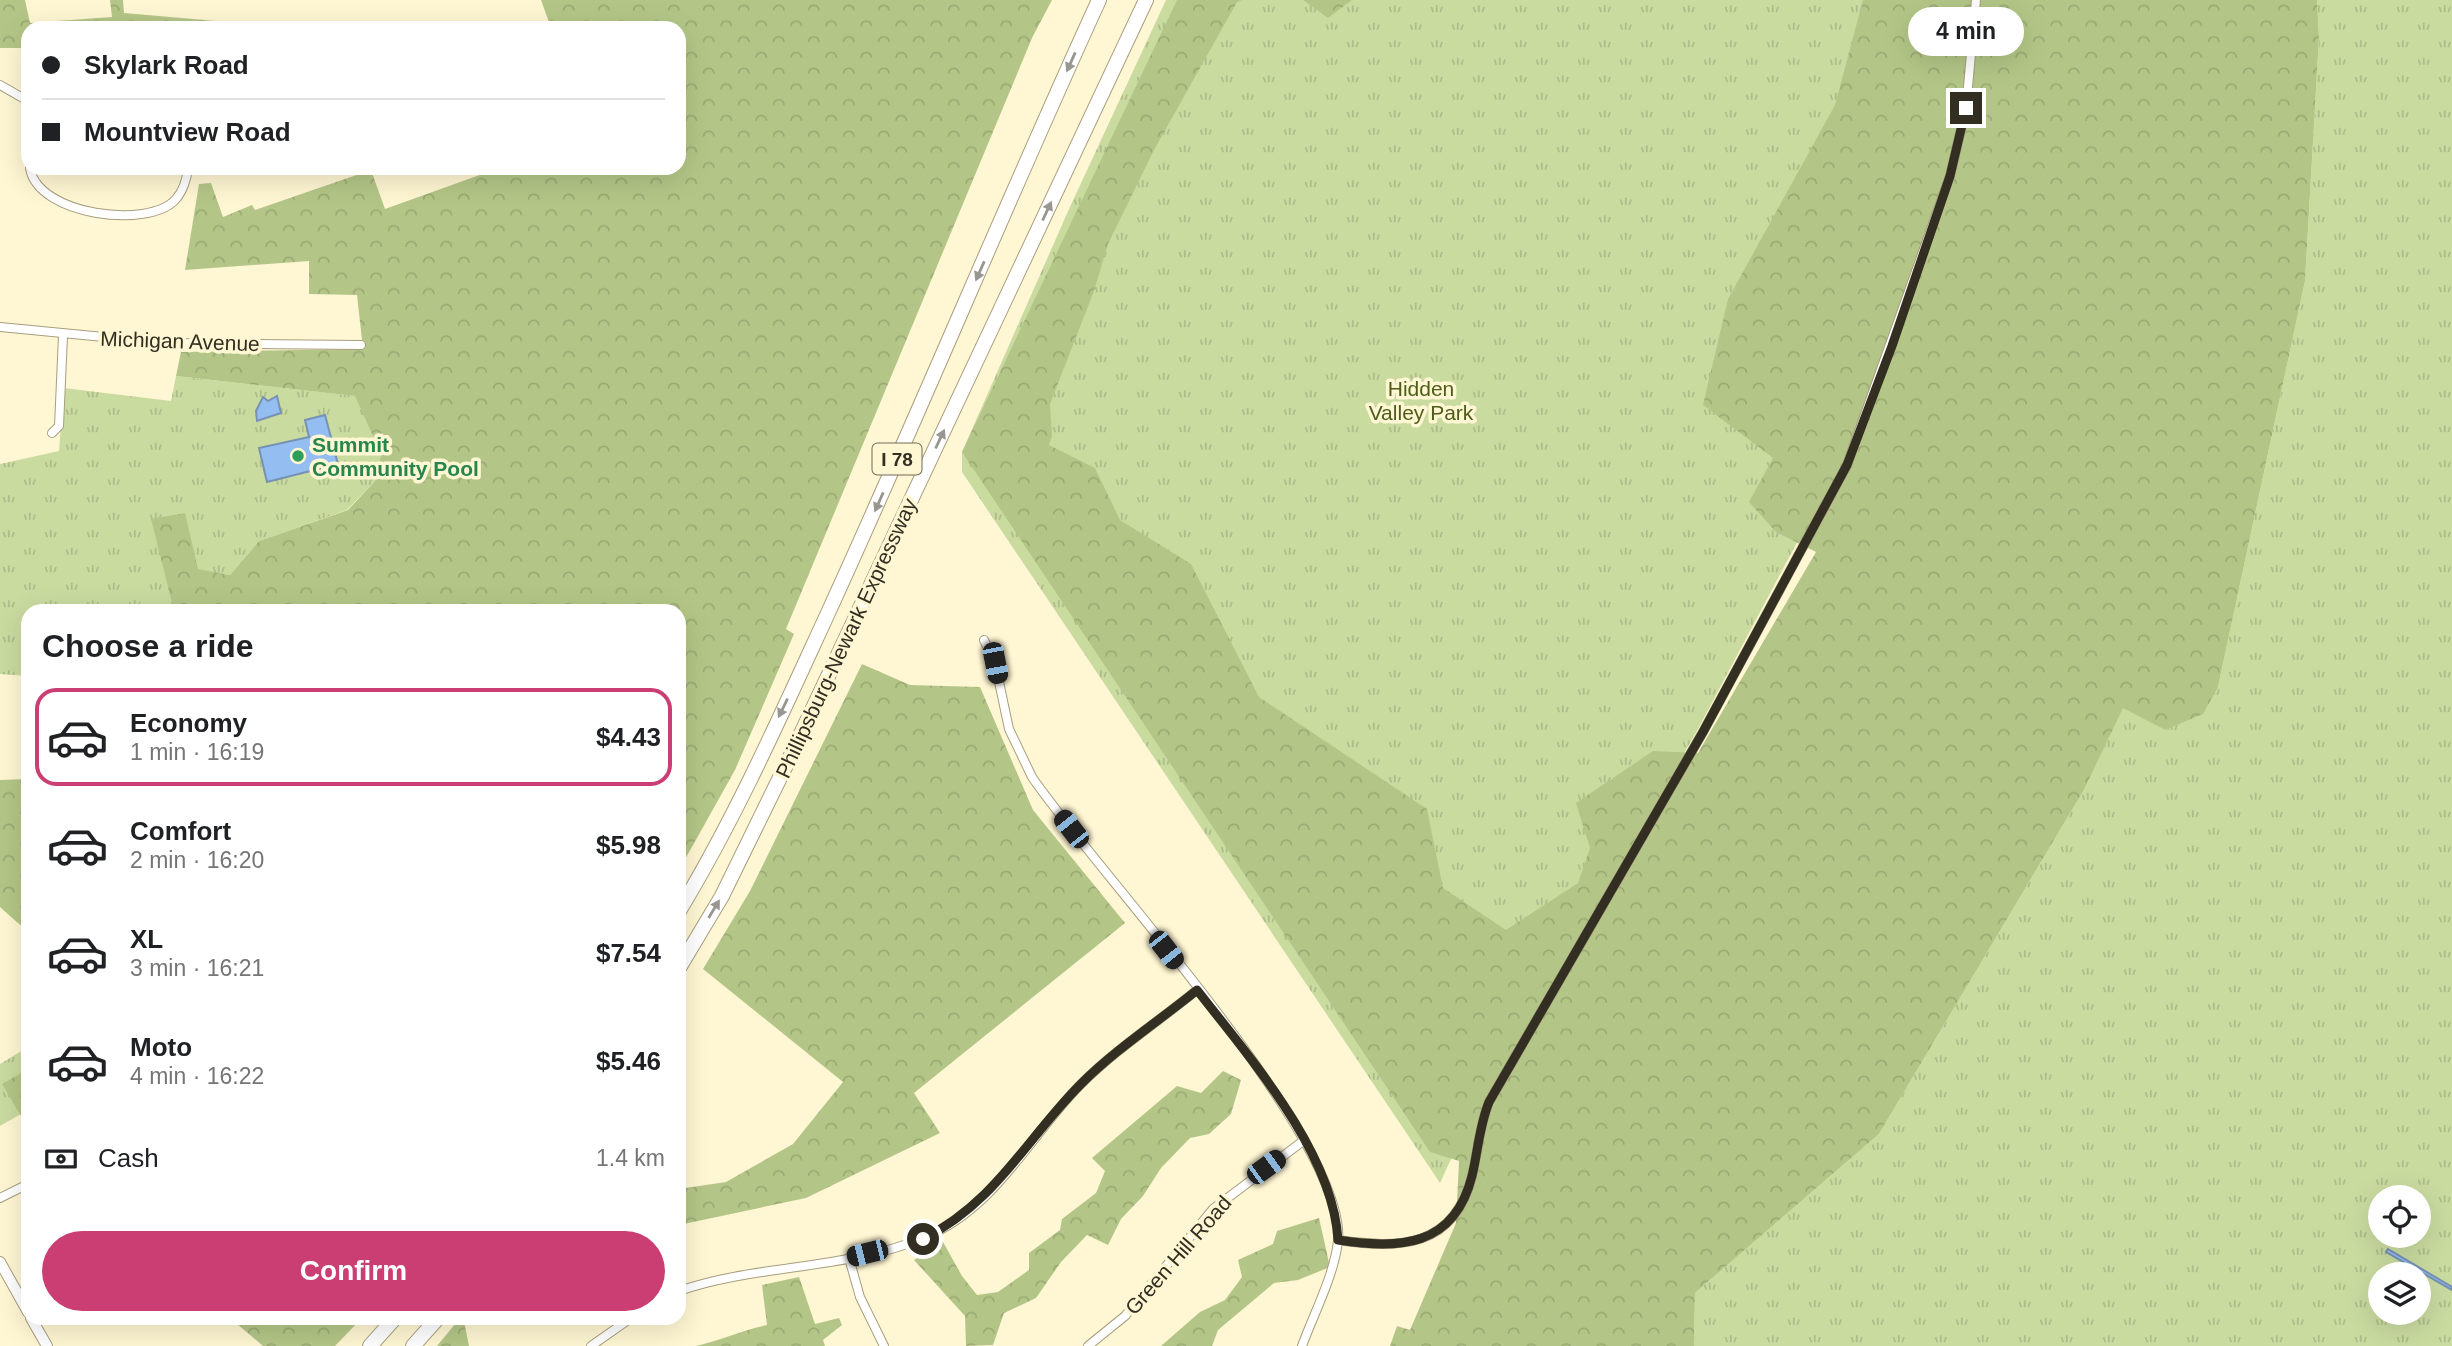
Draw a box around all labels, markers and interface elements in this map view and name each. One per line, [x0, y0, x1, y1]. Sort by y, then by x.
callout: 4 min [1908, 7, 2024, 56]
text: 4 min [1936, 18, 1996, 44]
text: Skylark Road [84, 50, 249, 80]
one-way arrow [1065, 52, 1076, 73]
route end [1950, 92, 1982, 124]
text: Mountview Road [84, 117, 291, 147]
one-way arrow [1041, 201, 1053, 221]
one-way arrow [974, 261, 986, 281]
street label: Michigan Avenue [100, 327, 260, 355]
park label: Hidden Valley Park [1369, 377, 1474, 424]
one-way arrow [934, 429, 946, 449]
place label: Summit Community Pool [312, 433, 479, 480]
road number: I 78 [872, 444, 922, 474]
marker: Summit Community Pool [290, 448, 306, 464]
one-way arrow [873, 491, 884, 512]
street label: Phillipsburg-Newark Expressway [771, 494, 921, 781]
text: Choose a ride [42, 628, 254, 664]
car [981, 640, 1010, 686]
one-way arrow [778, 698, 789, 718]
icon: car [46, 706, 109, 769]
text: Economy [130, 708, 247, 738]
text: $4.43 [596, 722, 661, 752]
text: 1 min · 16:19 [130, 739, 264, 765]
car [1050, 806, 1093, 852]
icon: car [46, 814, 109, 877]
text: Comfort [130, 816, 231, 846]
text: $5.98 [596, 830, 661, 860]
text: 2 min · 16:20 [130, 847, 264, 873]
one-way arrow [708, 900, 720, 919]
icon: car [46, 922, 109, 985]
text: XL [130, 924, 163, 954]
car [1145, 927, 1188, 973]
text: $7.54 [596, 938, 661, 968]
text: 3 min · 16:21 [130, 955, 264, 981]
icon: car [46, 1030, 109, 1093]
text: Moto [130, 1032, 192, 1062]
text: $5.46 [596, 1046, 661, 1076]
text: 4 min · 16:22 [130, 1063, 264, 1089]
icon: cash [42, 1140, 80, 1178]
text: Cash [98, 1143, 159, 1173]
text: 1.4 km [596, 1145, 665, 1171]
car [1243, 1146, 1290, 1188]
map controls [2368, 1185, 2431, 1325]
button: locate [2368, 1185, 2431, 1248]
street label: Green Hill Road [1120, 1191, 1236, 1319]
route start [907, 1223, 939, 1255]
button: Confirm [42, 1231, 665, 1311]
car [845, 1238, 890, 1268]
button: layers [2368, 1262, 2431, 1325]

